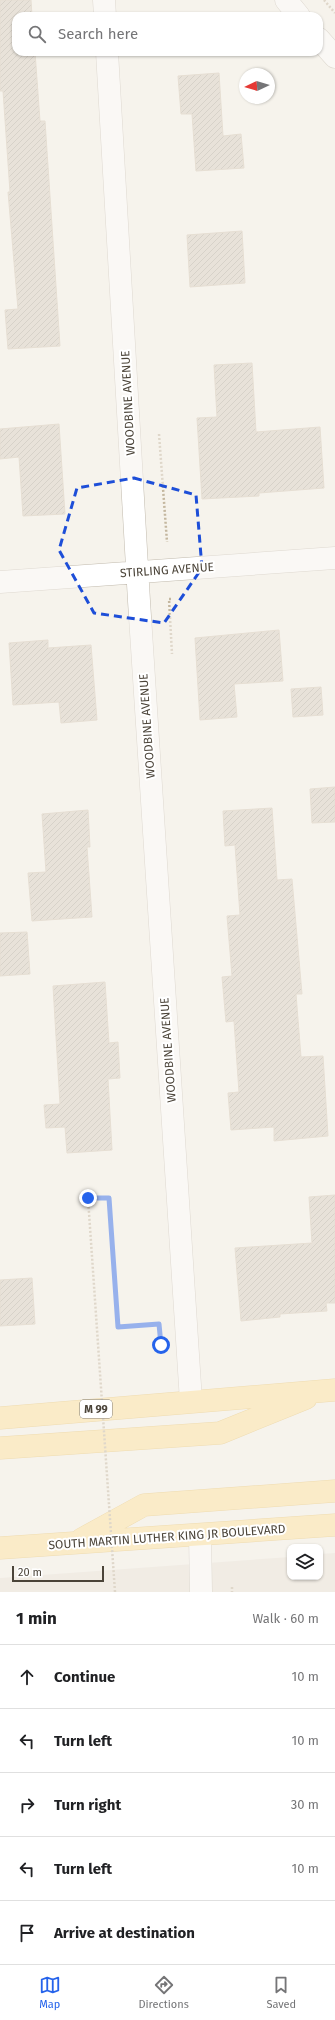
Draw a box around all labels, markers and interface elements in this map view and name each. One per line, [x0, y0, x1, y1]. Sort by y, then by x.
search box [12, 12, 323, 56]
icon: search [26, 23, 48, 45]
text: Search here [58, 25, 138, 43]
north arrow [239, 68, 275, 104]
street label: WOODBINE AVENUE [118, 350, 138, 456]
street label: STIRLING AVENUE [120, 560, 214, 580]
street label: WOODBINE AVENUE [136, 673, 158, 779]
street label: WOODBINE AVENUE [157, 997, 179, 1103]
route end [79, 1189, 97, 1207]
route start [152, 1336, 170, 1354]
road number: M 99 [80, 1400, 112, 1418]
street label: SOUTH MARTIN LUTHER KING JR BOULEVARD [48, 1522, 286, 1552]
map controls [287, 1544, 323, 1580]
button: layers [287, 1544, 323, 1580]
scale bar [12, 1564, 104, 1583]
text: 20 m [18, 1566, 42, 1579]
text: 1 min [16, 1608, 57, 1629]
text: Walk · 60 m [252, 1611, 319, 1626]
icon: ahead [16, 1666, 38, 1688]
text: Continue [54, 1668, 115, 1686]
text: 10 m [292, 1669, 319, 1684]
icon: left [16, 1730, 38, 1752]
text: Turn left [54, 1732, 112, 1750]
text: 10 m [292, 1733, 319, 1748]
icon: right [16, 1794, 38, 1816]
text: Turn right [54, 1796, 121, 1814]
text: 30 m [291, 1797, 319, 1812]
icon: left [16, 1858, 38, 1880]
text: Turn left [54, 1860, 112, 1878]
text: 10 m [292, 1861, 319, 1876]
icon: arrive [16, 1922, 38, 1944]
text: Arrive at destination [54, 1924, 195, 1942]
tab: Map [39, 1974, 61, 2011]
tab: Directions [138, 1974, 189, 2011]
tab: Saved [266, 1974, 296, 2011]

